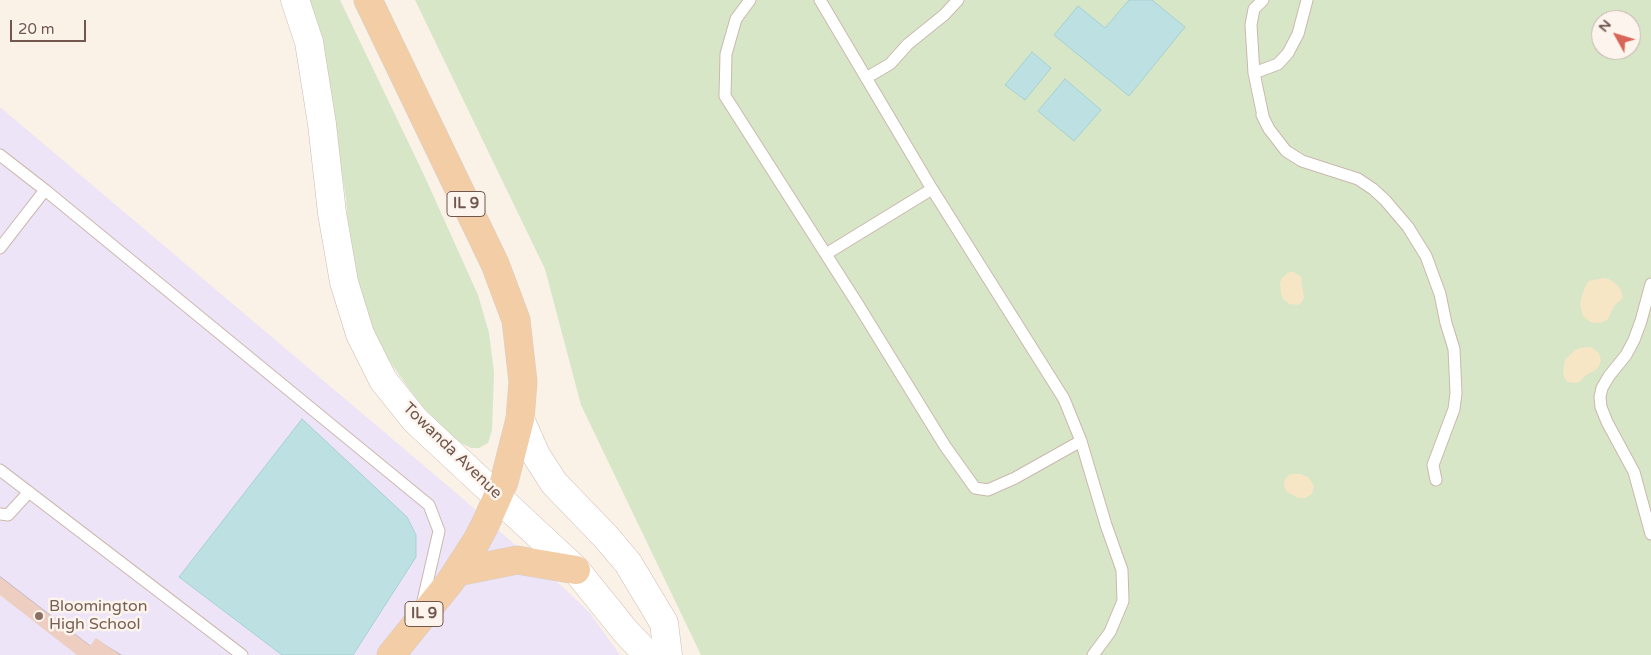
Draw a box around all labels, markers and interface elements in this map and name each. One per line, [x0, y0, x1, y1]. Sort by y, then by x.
scale bar [12, 10, 89, 42]
north arrow [1591, 10, 1641, 60]
text: N [1595, 16, 1615, 36]
text: 20 m [18, 20, 55, 38]
road number: IL 9 [447, 192, 485, 216]
street label: Towanda Avenue [399, 399, 505, 503]
place label: Bloomington High School [49, 597, 147, 635]
road number: IL 9 [405, 602, 443, 626]
marker: Bloomington High School [33, 610, 45, 622]

